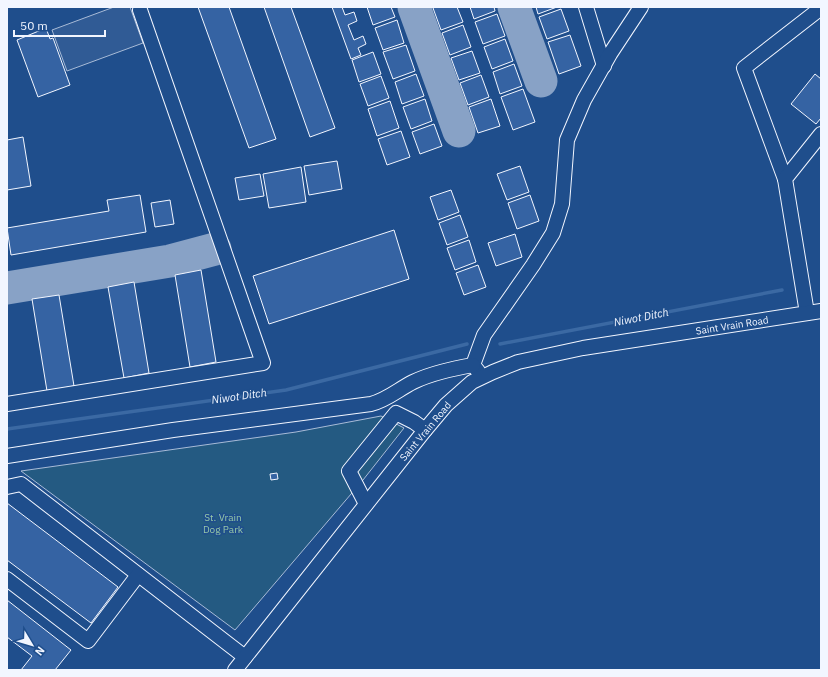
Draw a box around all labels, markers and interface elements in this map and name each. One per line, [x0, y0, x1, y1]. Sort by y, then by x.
scale bar [14, 12, 105, 38]
text: 50 m [20, 18, 48, 33]
water label: Niwot Ditch [612, 305, 670, 329]
street label: Saint Vrain Road [695, 313, 769, 338]
water label: Niwot Ditch [210, 385, 268, 407]
street label: Saint Vrain Road [397, 399, 454, 464]
park label: St. Vrain Dog Park [203, 511, 244, 536]
north arrow [12, 625, 52, 665]
text: N [32, 644, 48, 659]

